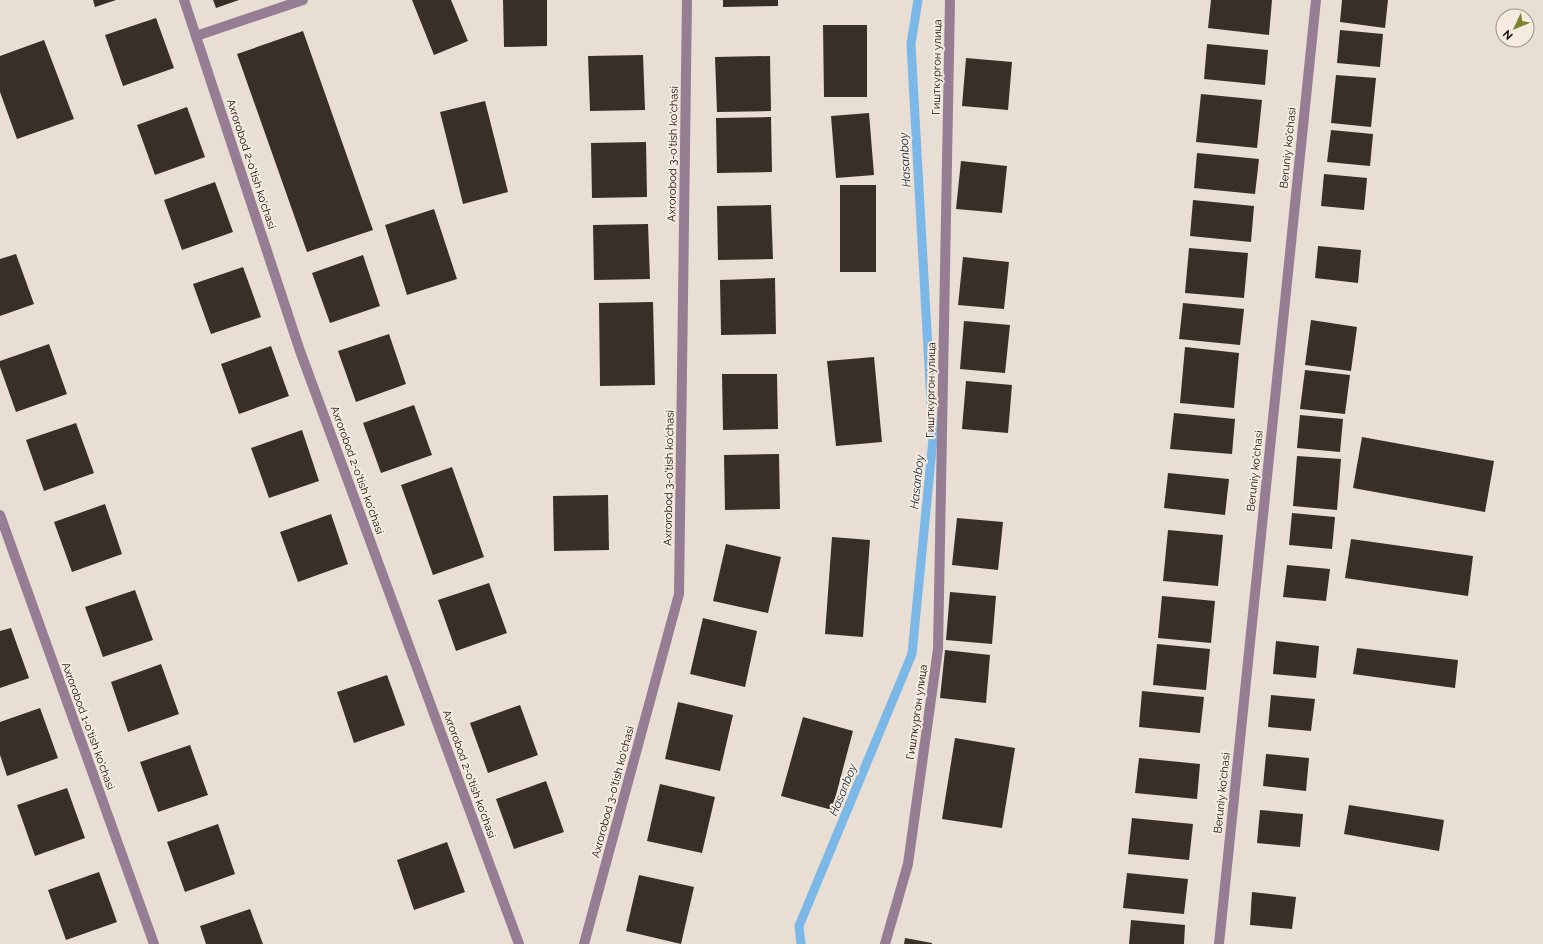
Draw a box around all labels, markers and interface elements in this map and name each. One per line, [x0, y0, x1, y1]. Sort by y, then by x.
north arrow [1495, 8, 1535, 48]
street label: Гишткургон улица [930, 19, 944, 115]
text: N [1501, 27, 1516, 42]
street label: Axrorobod 3-o'tish ko'chasi [665, 86, 681, 222]
street label: Axrorobod 2-o'tish ko'chasi [224, 97, 278, 231]
street label: Beruniy ko'chasi [1277, 107, 1299, 189]
water label: Hasanboy [897, 131, 913, 188]
street label: Гишткургон улица [924, 342, 938, 438]
street label: Axrorobod 2-o'tish ko'chasi [328, 404, 386, 536]
street label: Axrorobod 3-o'tish ko'chasi [661, 410, 677, 546]
street label: Beruniy ko'chasi [1244, 430, 1266, 512]
water label: Hasanboy [907, 453, 927, 510]
street label: Axrorobod 1-o'tish ko'chasi [59, 661, 117, 791]
street label: Гишткургон улица [904, 664, 930, 760]
street label: Axrorobod 2-o'tish ko'chasi [440, 708, 498, 840]
street label: Axrorobod 3-o'tish ko'chasi [589, 725, 637, 859]
street label: Beruniy ko'chasi [1211, 752, 1233, 834]
water label: Hasanboy [826, 761, 860, 818]

